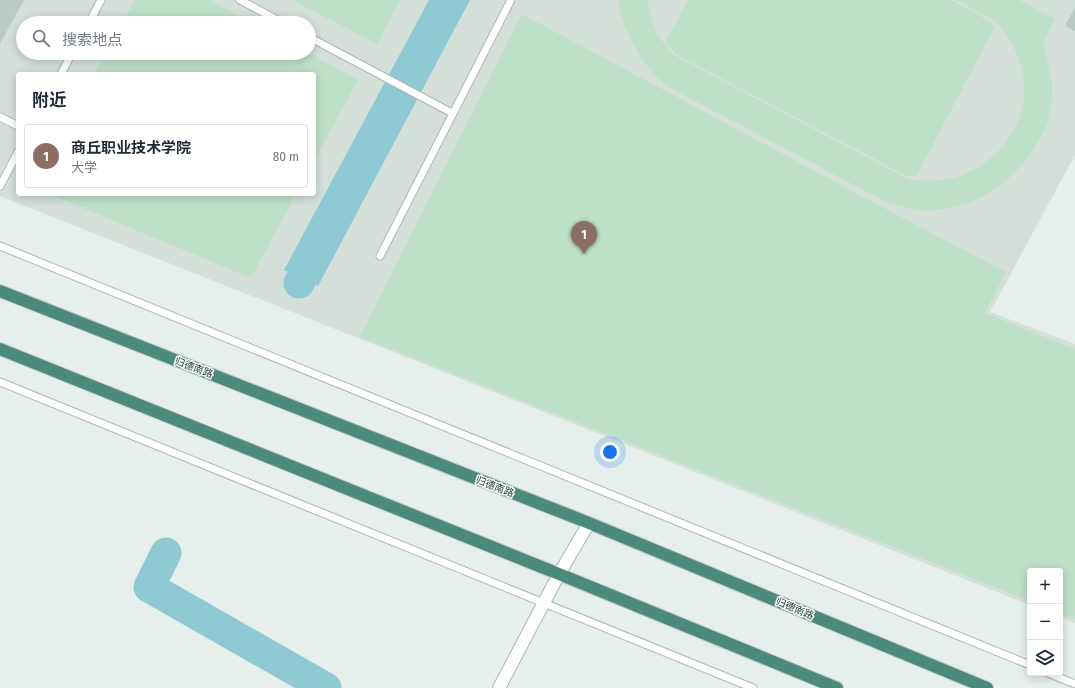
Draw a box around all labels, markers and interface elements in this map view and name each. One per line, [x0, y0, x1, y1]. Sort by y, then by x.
search box [16, 16, 316, 60]
icon: search [30, 27, 52, 49]
text: 搜索地点 [62, 31, 122, 49]
text: 附近 [32, 90, 66, 111]
text: 商丘职业技术学院 [71, 139, 191, 157]
text: 1 [43, 149, 49, 164]
text: 80 m [273, 149, 299, 164]
text: 大学 [71, 160, 97, 175]
pin: 1 [571, 221, 597, 254]
street label: 归德南路 [173, 355, 214, 381]
your location [600, 442, 620, 462]
street label: 归德南路 [474, 474, 515, 500]
map controls [1027, 568, 1063, 676]
button: + [1027, 568, 1063, 604]
street label: 归德南路 [774, 596, 815, 622]
button: − [1027, 604, 1063, 640]
button: layers [1027, 640, 1063, 676]

